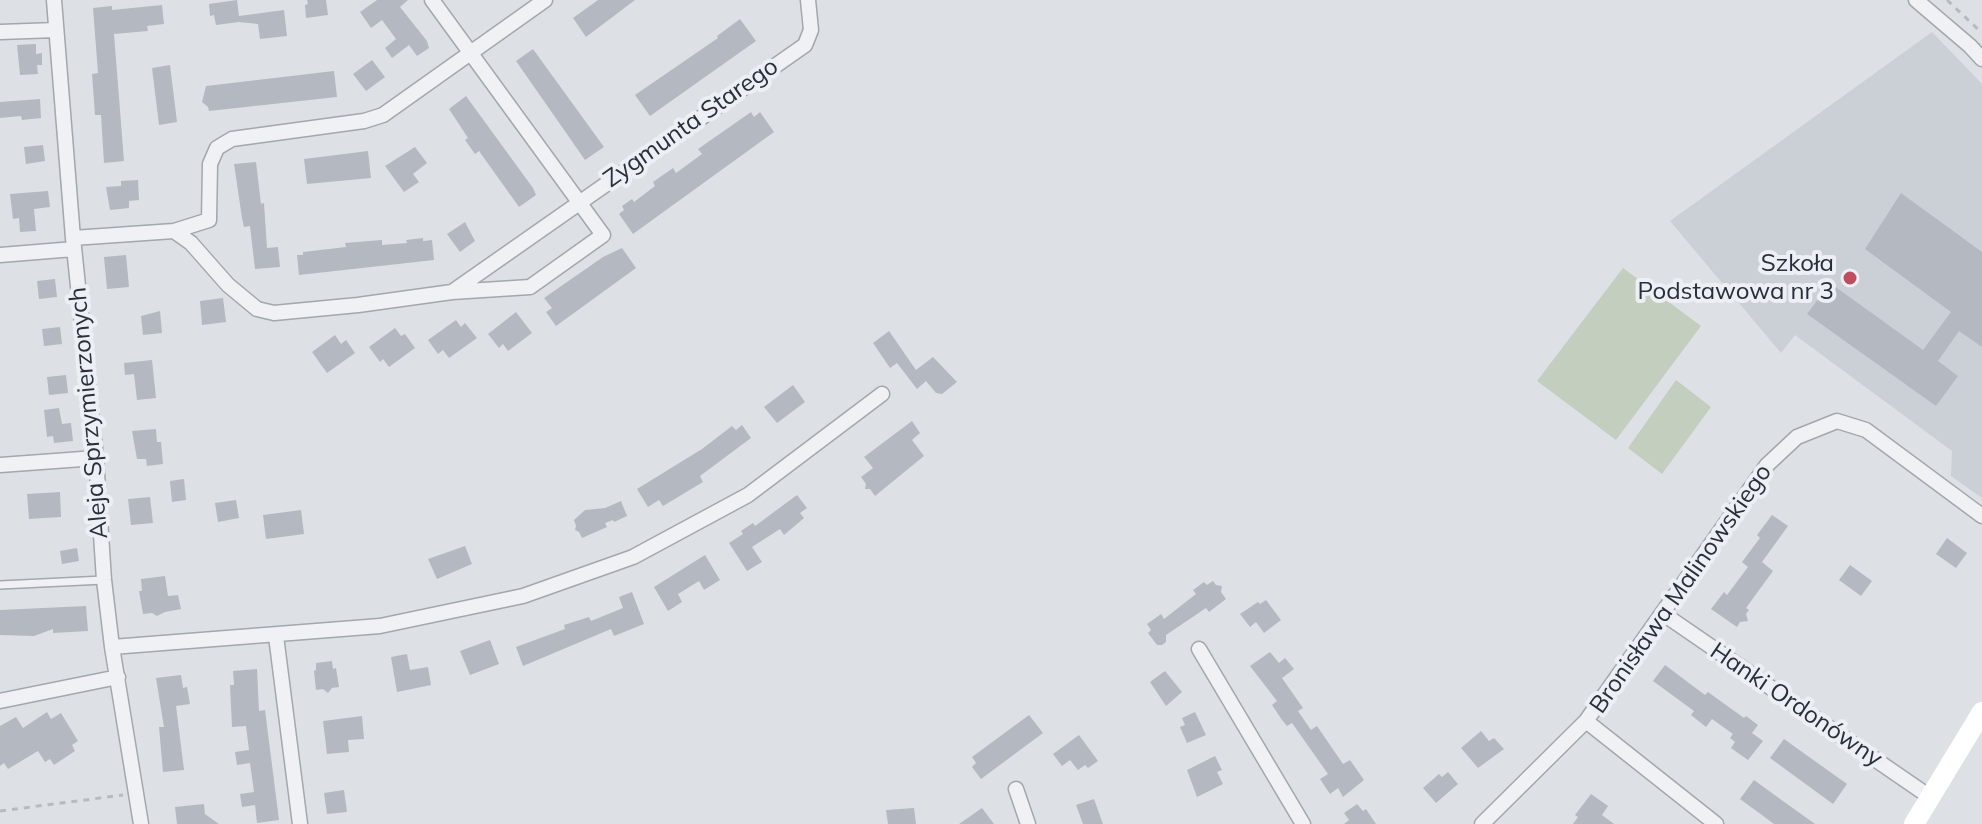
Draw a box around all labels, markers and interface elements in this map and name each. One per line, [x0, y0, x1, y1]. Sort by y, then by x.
street label: Zygmunta Starego [598, 52, 784, 194]
place label: Szkoła Podstawowa nr 3 [1637, 250, 1834, 306]
marker: Szkoła Podstawowa nr 3 [1841, 269, 1859, 287]
street label: Aleja Sprzymierzonych [64, 286, 114, 540]
street label: Bronisława Malinowskiego [1584, 459, 1778, 719]
street label: Hanki Ordonówny [1704, 637, 1888, 773]

